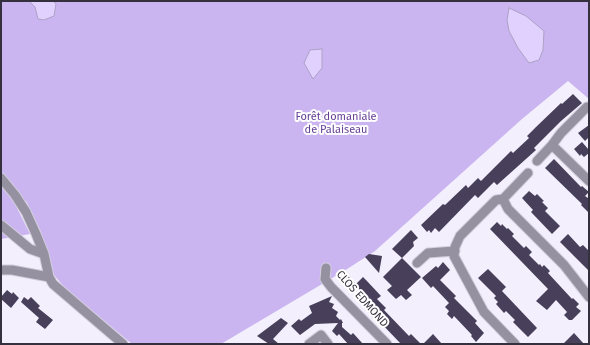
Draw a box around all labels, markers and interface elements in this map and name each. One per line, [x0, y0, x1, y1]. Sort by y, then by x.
park label: Forêt domaniale de Palaiseau [295, 110, 377, 136]
street label: CLOS EDMOND [333, 268, 391, 330]

